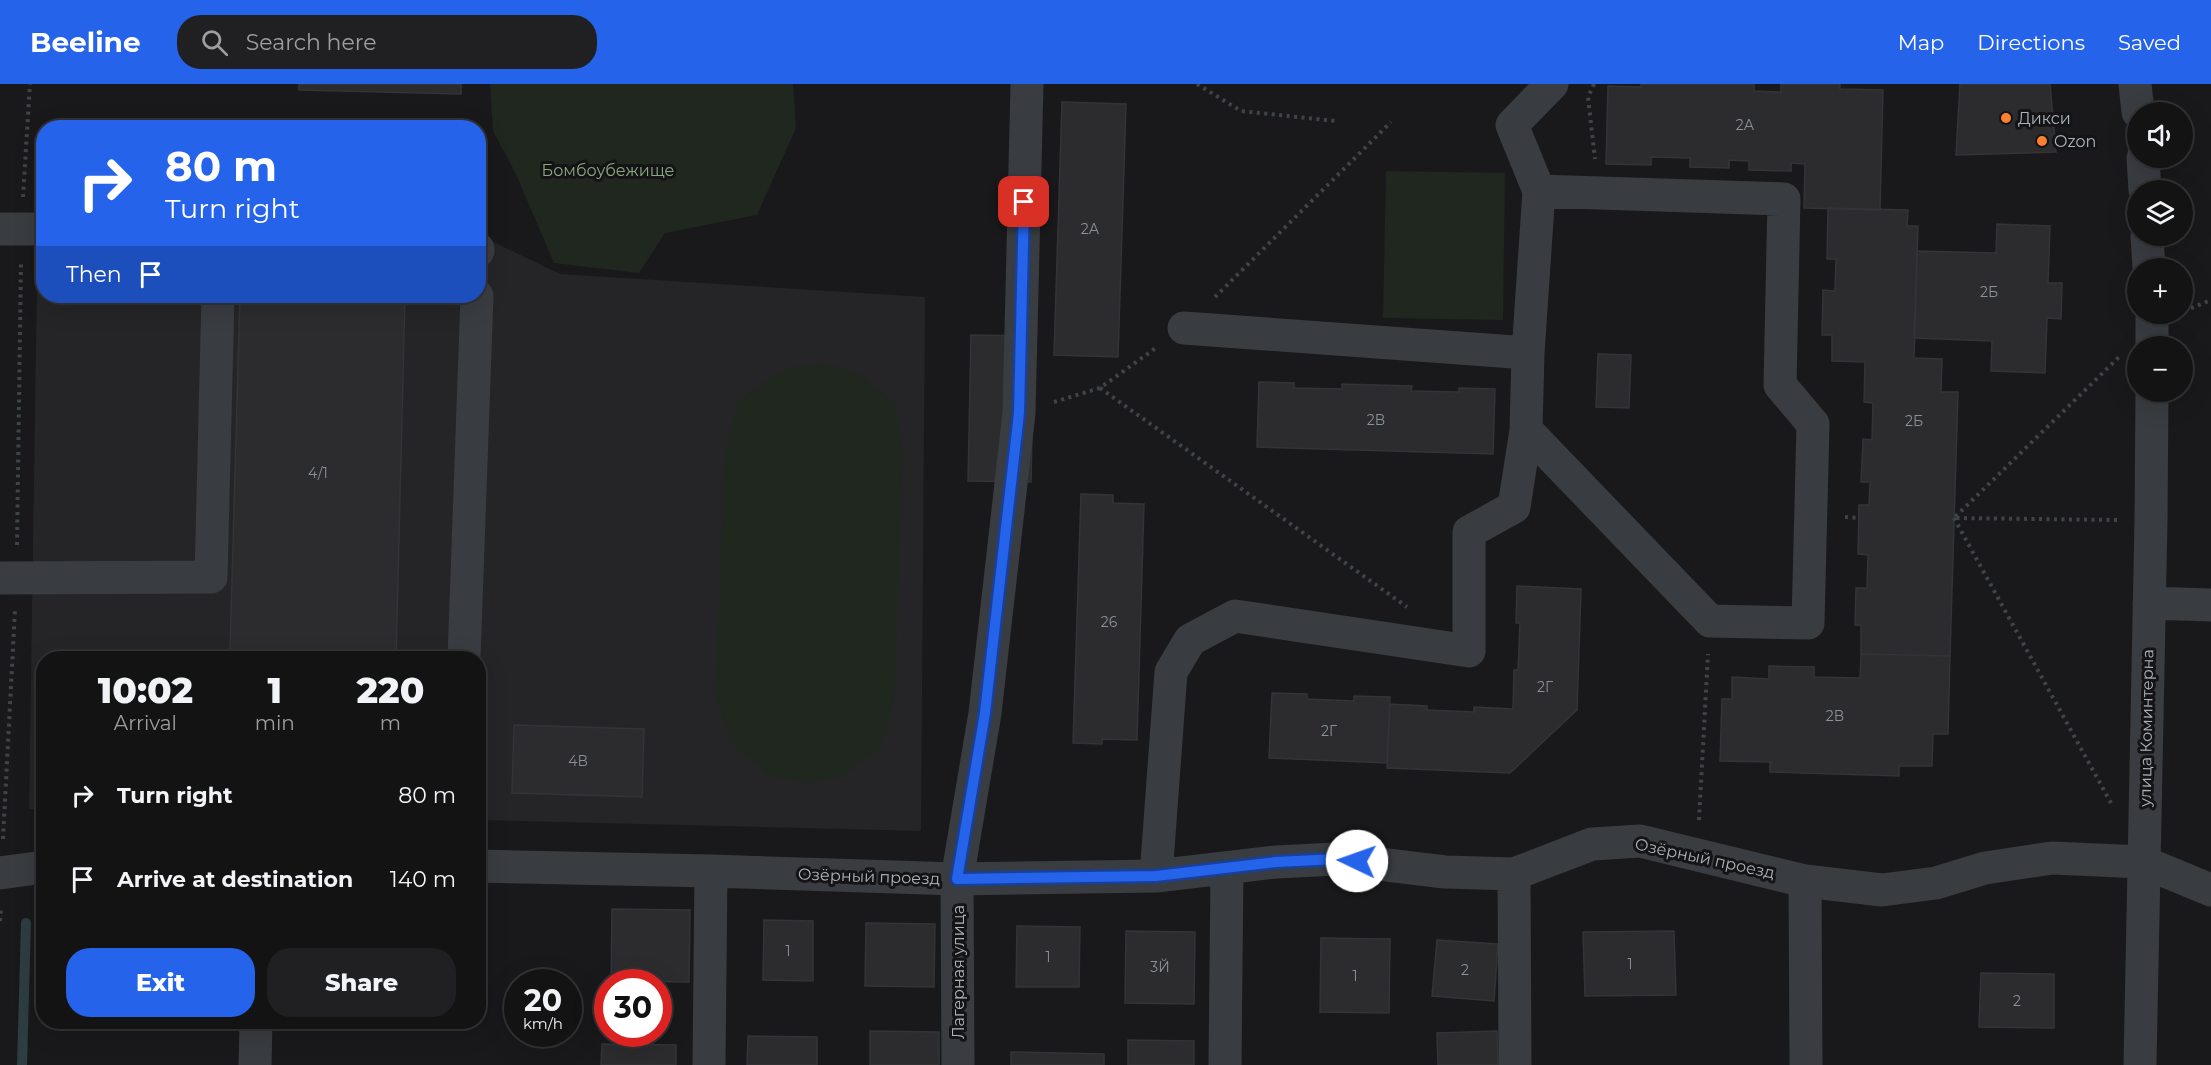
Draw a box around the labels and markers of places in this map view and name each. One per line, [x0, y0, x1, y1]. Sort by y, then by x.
place label: Дикси [2018, 109, 2071, 128]
marker: Дикси [1999, 111, 2013, 125]
place label: Ozon [2054, 132, 2096, 151]
marker: Ozon [2035, 134, 2049, 148]
pin [998, 176, 1049, 227]

